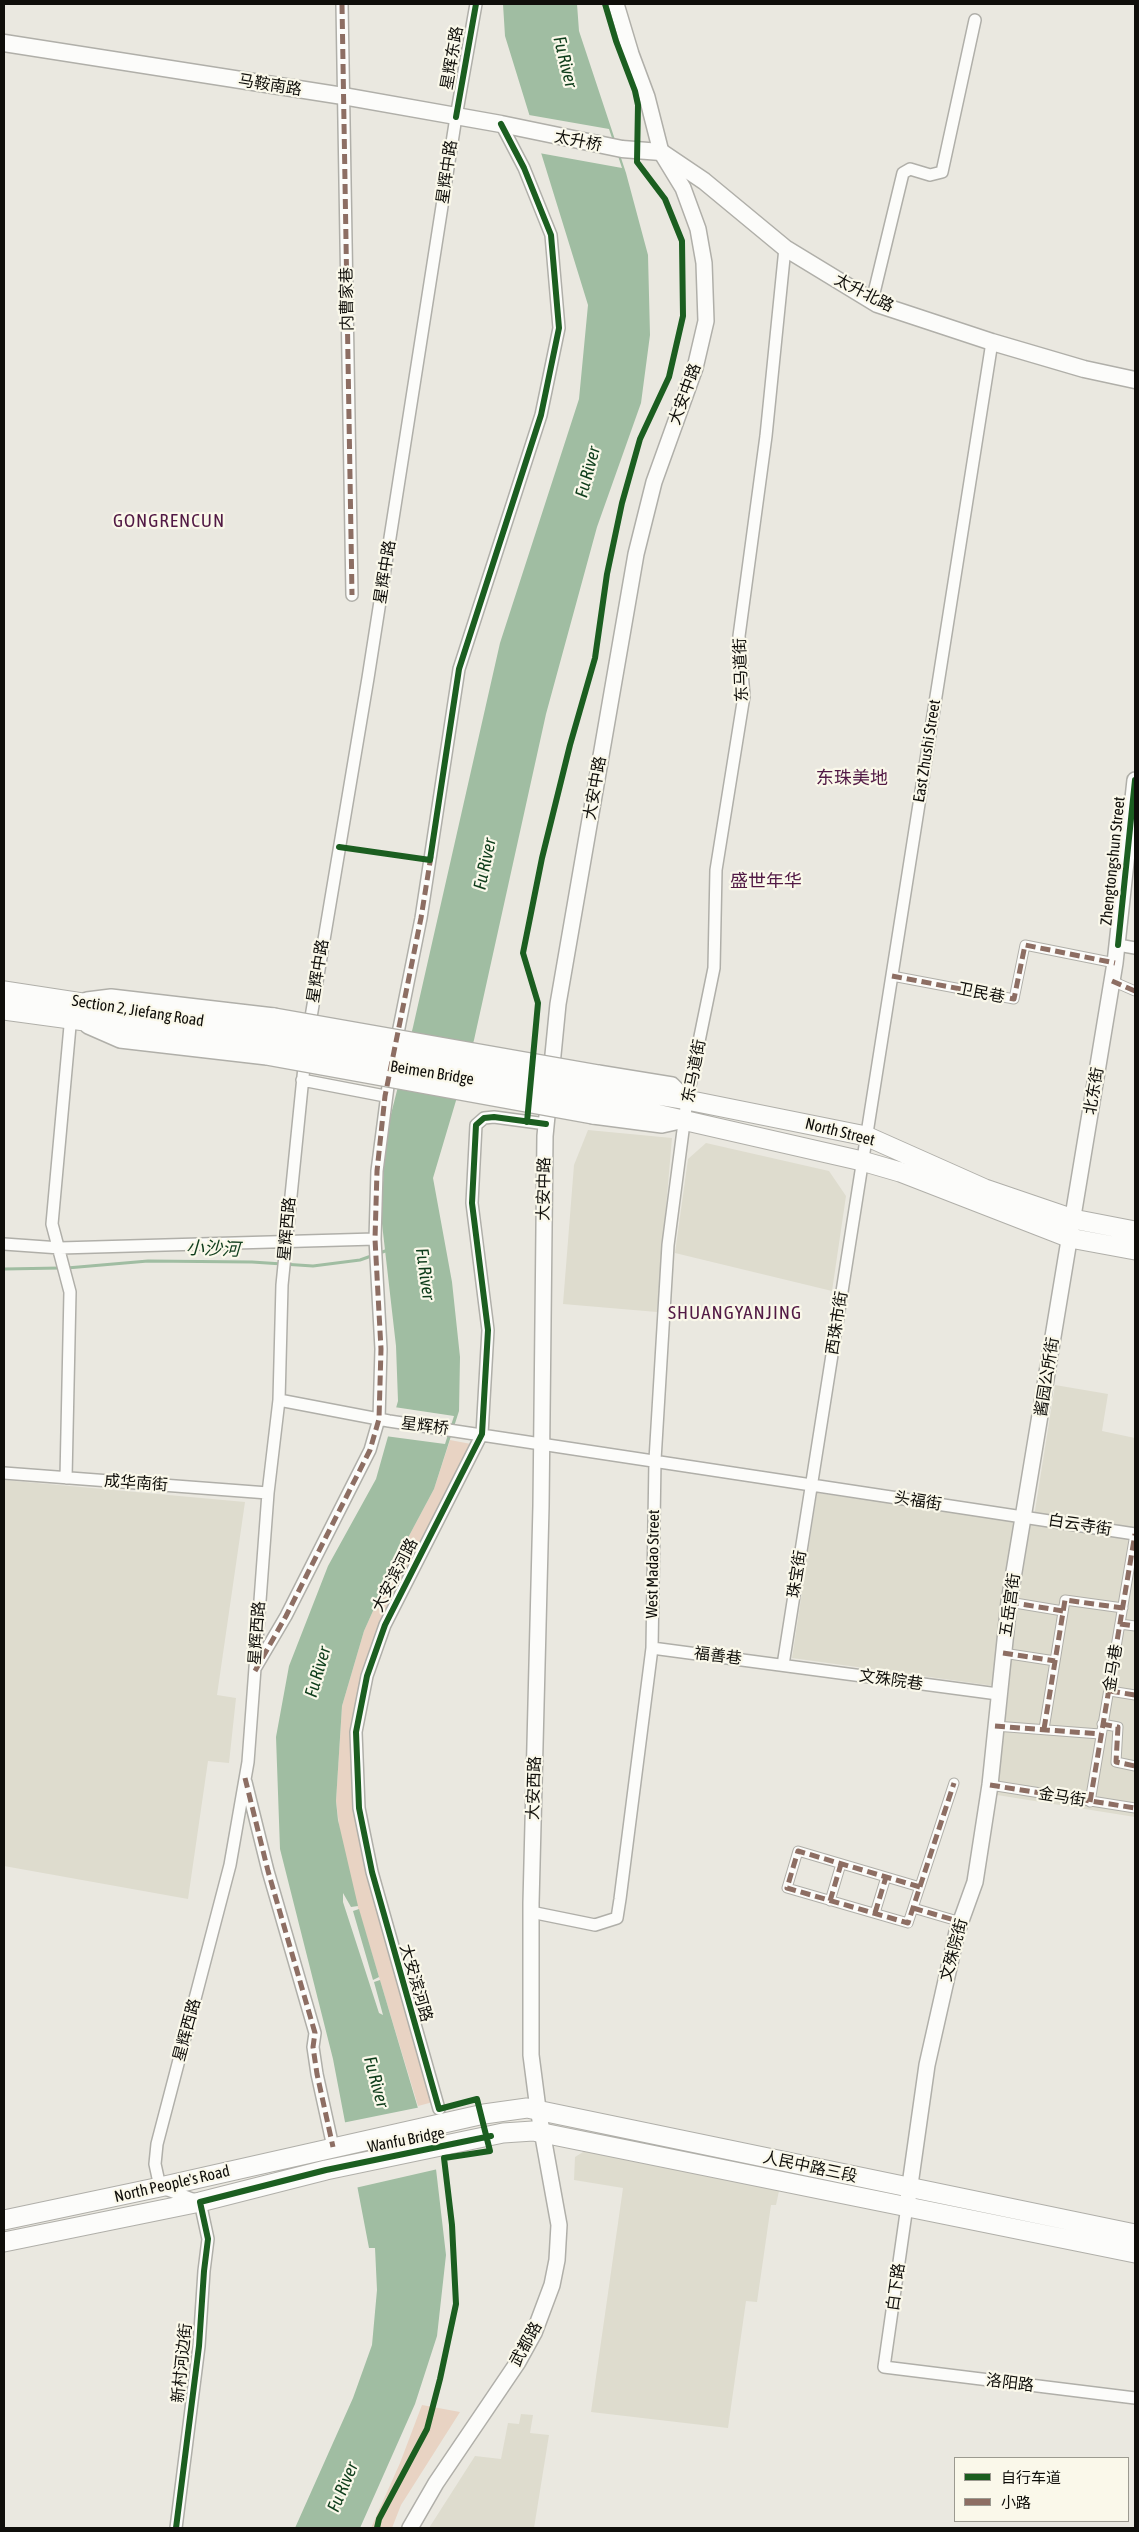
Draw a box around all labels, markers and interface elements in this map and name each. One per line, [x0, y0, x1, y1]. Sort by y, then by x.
street label: 星辉东路 [437, 25, 467, 91]
water label: Fu River [548, 34, 582, 90]
street label: 马鞍南路 [237, 71, 303, 99]
street label: 太升桥 [553, 127, 603, 155]
street label: 星辉中路 [433, 139, 461, 205]
street label: 内曹家巷 [337, 267, 357, 331]
street label: 太升北路 [831, 270, 897, 316]
street label: 大安中路 [665, 361, 705, 427]
water label: Fu River [571, 444, 605, 500]
district label: GONGRENCUN [112, 510, 226, 532]
street label: 星辉中路 [371, 539, 399, 605]
street label: 东马道街 [730, 638, 752, 702]
street label: East Zhushi Street [909, 698, 945, 804]
street label: 大安中路 [580, 755, 610, 821]
district label: 东珠美地 [816, 767, 888, 789]
street label: Zhengtongshun Street [1097, 796, 1129, 926]
water label: Fu River [469, 836, 501, 892]
district label: 盛世年华 [730, 870, 802, 892]
street label: 星辉中路 [304, 938, 332, 1004]
street label: 卫民巷 [956, 979, 1006, 1007]
street label: Section 2, Jiefang Road [71, 991, 205, 1031]
street label: 东马道街 [678, 1038, 710, 1104]
street label: Beimen Bridge [389, 1057, 475, 1089]
street label: 北东街 [1080, 1066, 1108, 1116]
street label: North Street [803, 1114, 877, 1150]
street label: 大安中路 [534, 1157, 554, 1221]
street label: 星辉西路 [275, 1196, 299, 1262]
water label: 小沙河 [186, 1237, 240, 1261]
water label: Fu River [411, 1247, 439, 1301]
street label: 西珠市街 [823, 1290, 851, 1356]
district label: SHUANGYANJING [666, 1302, 804, 1324]
street label: 酱园公所街 [1031, 1336, 1063, 1418]
street label: 星辉桥 [400, 1414, 450, 1438]
street label: 成华南街 [103, 1471, 169, 1495]
street label: 头福街 [893, 1488, 943, 1514]
street label: West Madao Street [642, 1509, 664, 1619]
street label: 白云寺街 [1047, 1511, 1113, 1539]
street label: 大安滨河路 [368, 1535, 422, 1615]
street label: 珠宝街 [784, 1549, 810, 1599]
street label: 五岳宫街 [996, 1572, 1024, 1638]
street label: 星辉西路 [245, 1600, 269, 1666]
street label: 金马巷 [1100, 1643, 1126, 1693]
water label: Fu River [300, 1644, 336, 1700]
street label: 福善巷 [693, 1644, 743, 1668]
street label: 文殊院巷 [858, 1666, 924, 1694]
street label: 大安西路 [523, 1756, 545, 1820]
street label: 金马街 [1037, 1784, 1087, 1810]
street label: 文殊院街 [936, 1917, 972, 1983]
street label: 大安滨河路 [396, 1942, 436, 2024]
street label: 星辉西路 [169, 1997, 205, 2063]
water label: Fu River [359, 2054, 393, 2110]
street label: Wanfu Bridge [366, 2123, 446, 2157]
street label: 人民中路三段 [761, 2148, 859, 2186]
street label: North People's Road [112, 2161, 232, 2207]
street label: 白下路 [883, 2262, 909, 2312]
street label: 武都路 [506, 2318, 546, 2370]
street label: 新村河边街 [168, 2322, 196, 2404]
street label: 洛阳路 [985, 2371, 1035, 2395]
legend [954, 2457, 1129, 2522]
water label: Fu River [323, 2459, 363, 2515]
text: 自行车道 [1001, 2469, 1061, 2486]
text: 小路 [1001, 2494, 1031, 2511]

